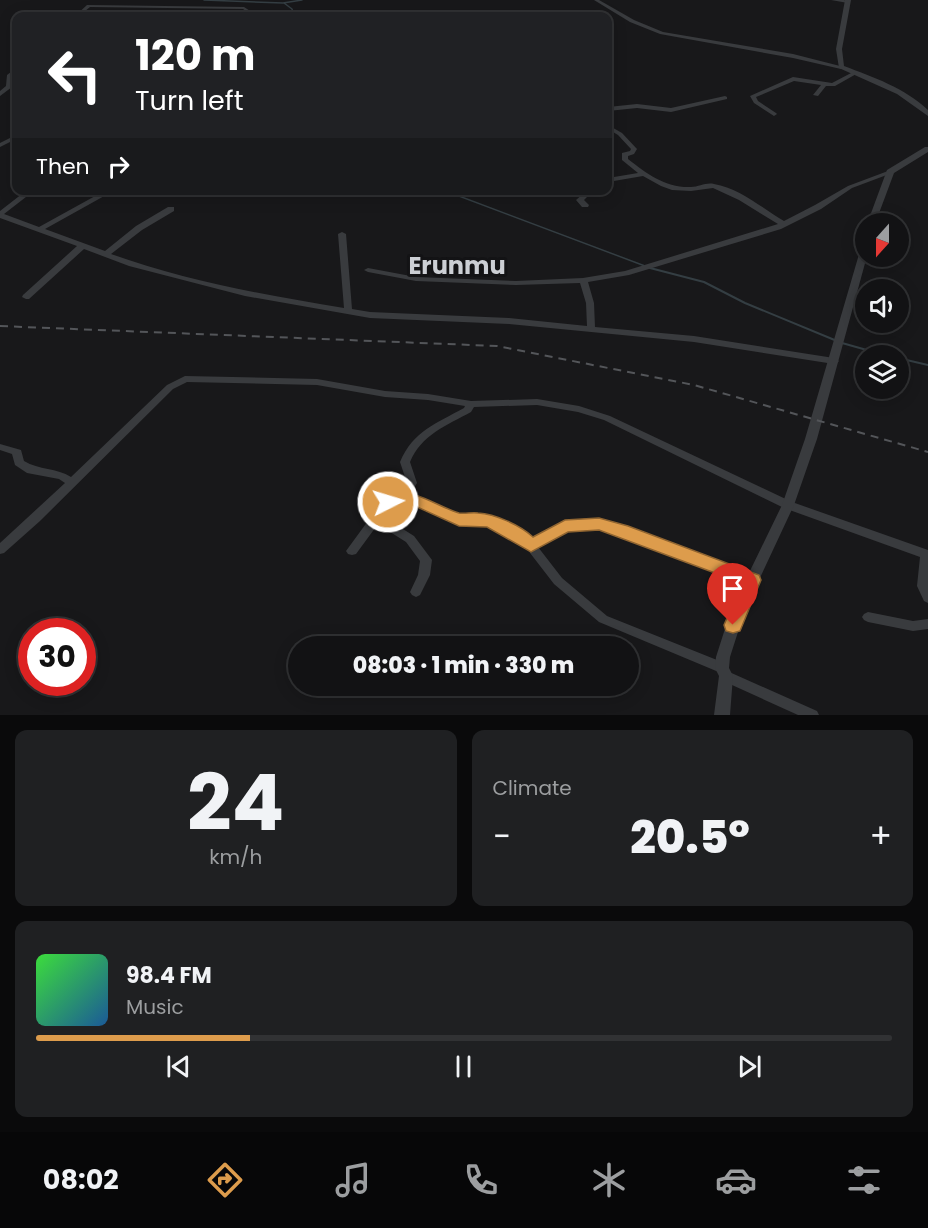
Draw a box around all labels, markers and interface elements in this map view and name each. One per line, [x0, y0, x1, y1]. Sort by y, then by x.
text: 120 m [135, 26, 256, 85]
icon: left [36, 36, 114, 114]
text: Turn left [135, 82, 244, 119]
icon: right [102, 150, 135, 183]
text: Then [36, 151, 90, 182]
north arrow [855, 213, 909, 267]
map controls [855, 213, 909, 399]
district label: Erunmu [408, 249, 506, 282]
button: sound [855, 279, 909, 333]
button: layers [855, 345, 909, 399]
position arrow [356, 470, 420, 534]
pin [707, 563, 758, 625]
icon: arrive [716, 572, 749, 605]
speed limit sign: 30 [18, 618, 96, 696]
text: 08:03 · 1 min · 330 m [353, 650, 574, 681]
text: 24 [187, 748, 284, 857]
text: Climate [493, 774, 572, 802]
text: 20.5° [630, 806, 750, 869]
text: − [493, 813, 511, 860]
text: + [869, 813, 892, 860]
text: km/h [209, 843, 262, 871]
text: 98.4 FM [126, 960, 212, 991]
text: Music [126, 993, 184, 1021]
icon: previous [162, 1050, 195, 1083]
icon: pause [447, 1050, 480, 1083]
icon: next [733, 1050, 766, 1083]
icon: directions [204, 1159, 246, 1201]
icon: music [332, 1159, 374, 1201]
icon: phone [460, 1159, 502, 1201]
icon: climate [588, 1159, 630, 1201]
icon: car [715, 1159, 757, 1201]
icon: filters [843, 1159, 885, 1201]
text: 08:02 [43, 1161, 119, 1198]

